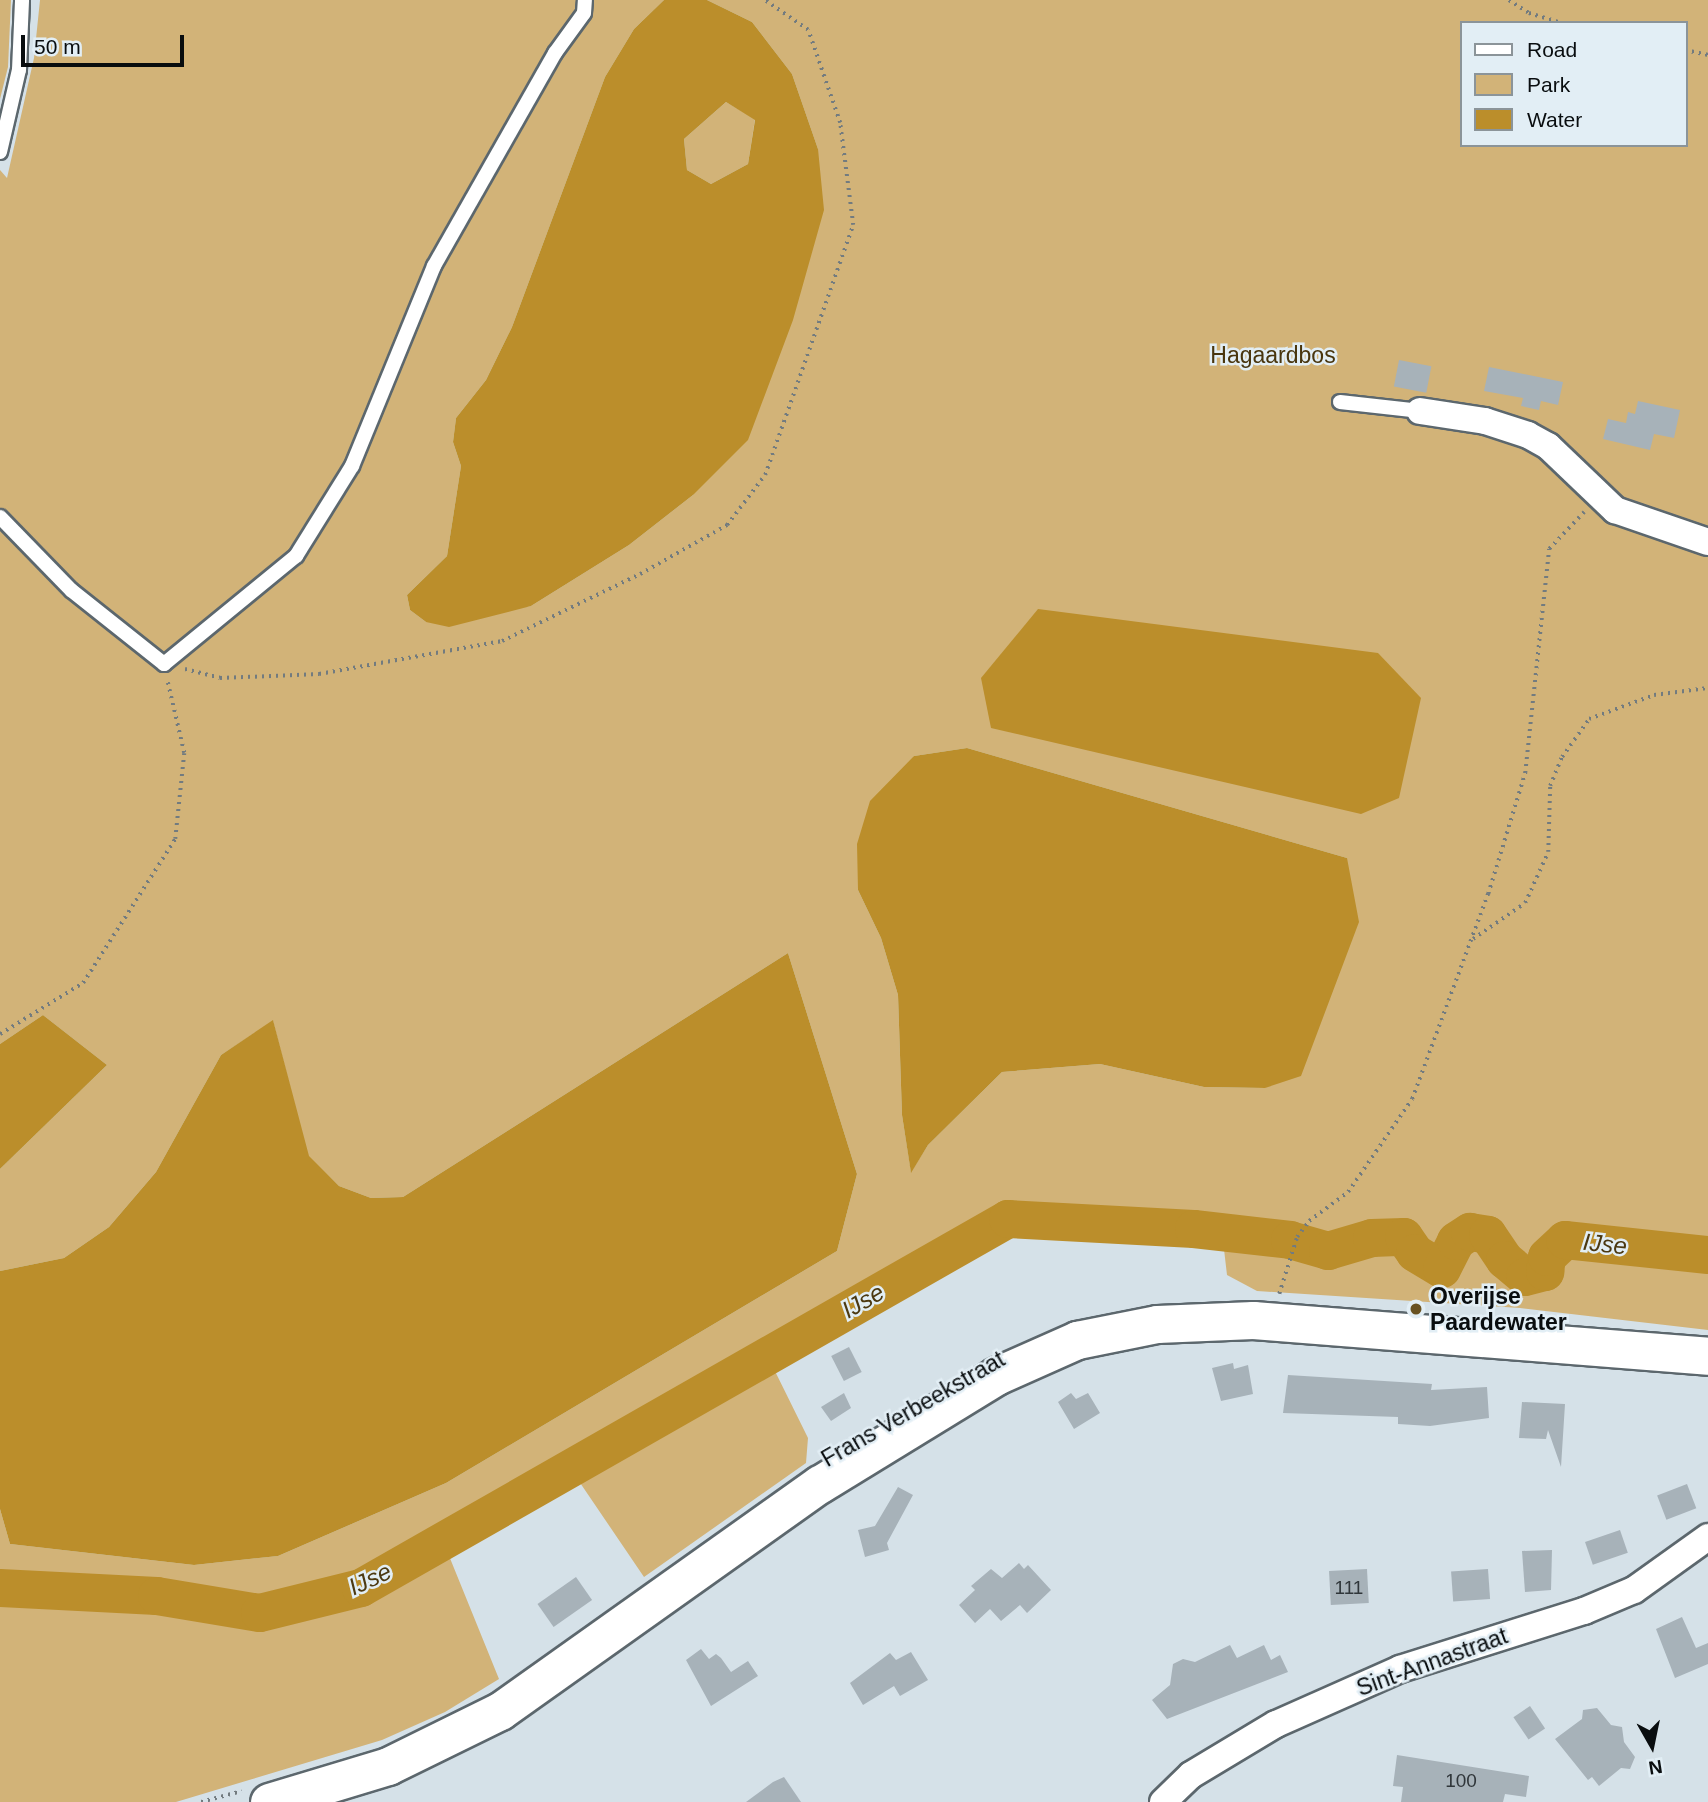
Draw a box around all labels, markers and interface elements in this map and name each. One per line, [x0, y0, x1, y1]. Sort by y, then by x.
scale bar [24, 21, 187, 65]
legend [1460, 21, 1687, 147]
text: 50 m [34, 35, 81, 58]
text: Road [1527, 38, 1577, 61]
text: Park [1527, 73, 1570, 96]
text: Water [1527, 108, 1582, 131]
park label: Hagaardbos [1210, 341, 1336, 369]
water label: IJse [1582, 1227, 1628, 1261]
water label: IJse [837, 1278, 889, 1324]
place label: Overijse Paardewater [1430, 1282, 1567, 1336]
marker: Overijse Paardewater [1408, 1301, 1424, 1317]
street label: Frans Verbeekstraat [816, 1345, 1010, 1473]
water label: IJse [344, 1557, 396, 1601]
house number: 111 [1335, 1577, 1363, 1599]
street label: Sint-Annastraat [1353, 1622, 1511, 1702]
north arrow [1617, 1711, 1687, 1781]
text: N [1647, 1756, 1664, 1779]
house number: 100 [1445, 1770, 1477, 1792]

